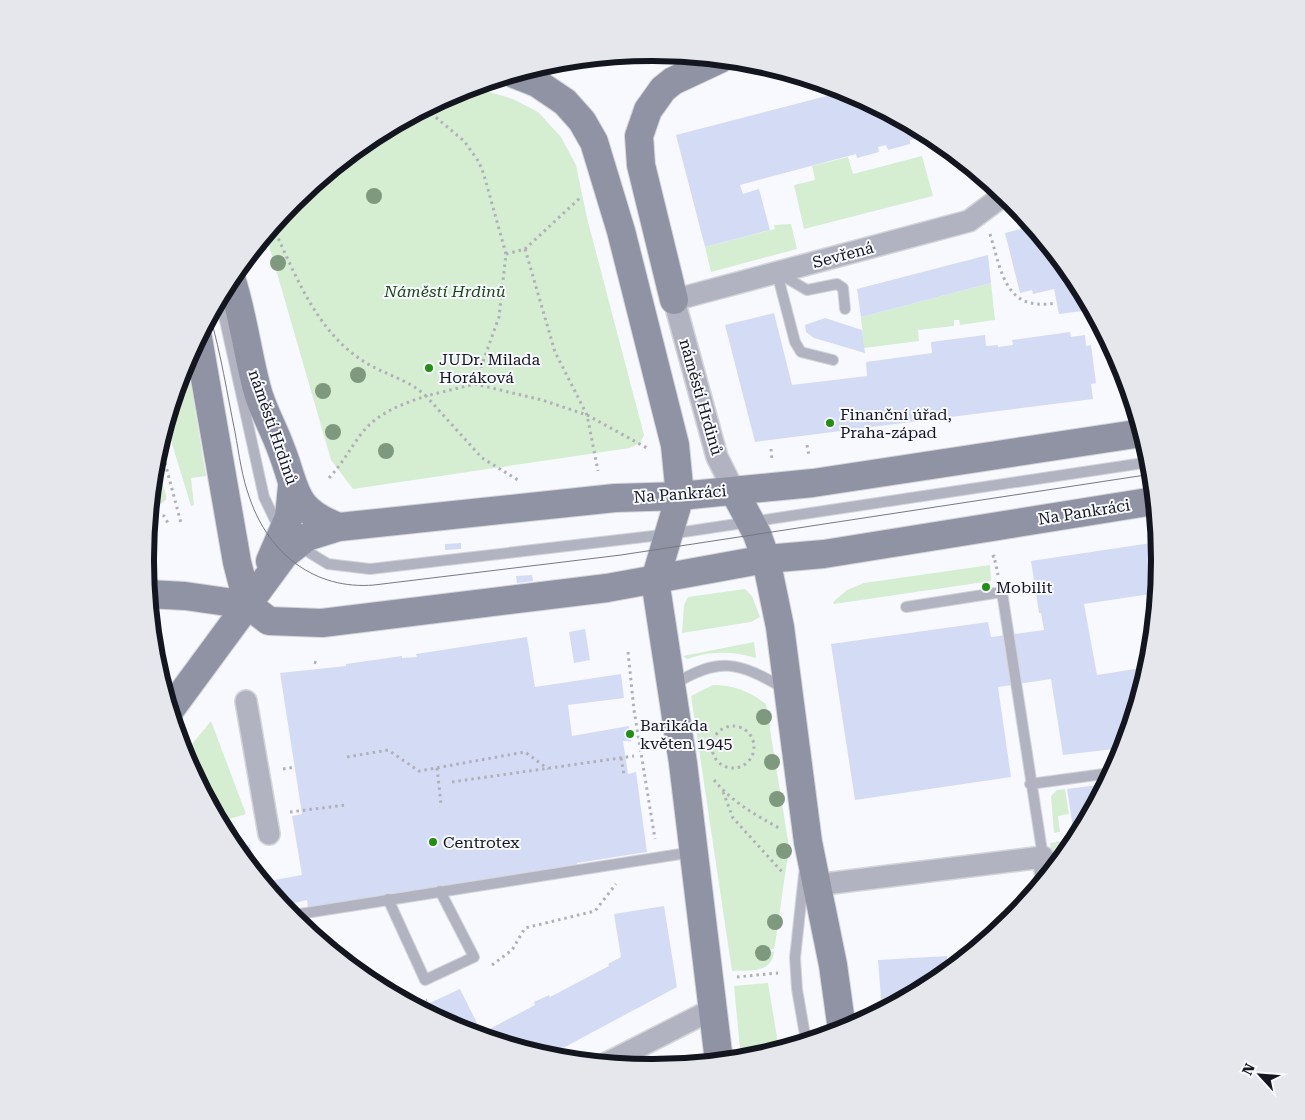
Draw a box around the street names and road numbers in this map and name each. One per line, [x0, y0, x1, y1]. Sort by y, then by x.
street label: Sevřená [810, 238, 876, 272]
street label: náměstí Hrdinů [675, 337, 727, 457]
street label: náměstí Hrdinů [244, 367, 302, 487]
street label: Na Pankráci [633, 481, 727, 507]
street label: Na Pankráci [1037, 495, 1131, 529]

